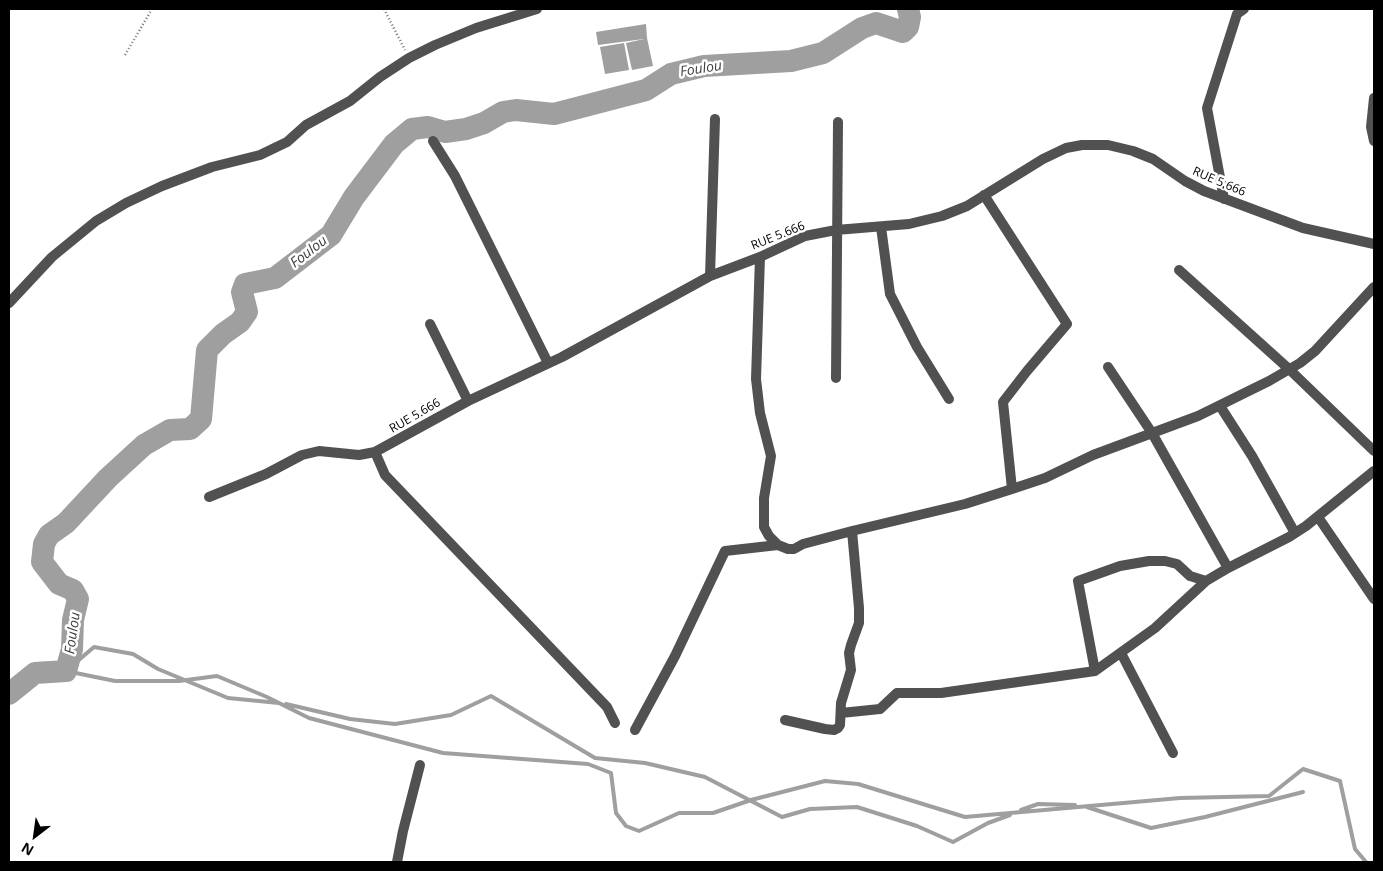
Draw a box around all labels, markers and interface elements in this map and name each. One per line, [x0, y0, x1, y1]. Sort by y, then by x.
water label: Foulou [679, 57, 723, 81]
street label: RUE 5.666 [1190, 164, 1248, 200]
street label: RUE 5.666 [749, 219, 807, 253]
water label: Foulou [287, 232, 331, 272]
street label: RUE 5.666 [387, 396, 443, 436]
water label: Foulou [62, 611, 84, 655]
north arrow [10, 811, 60, 861]
text: N [18, 838, 37, 861]

